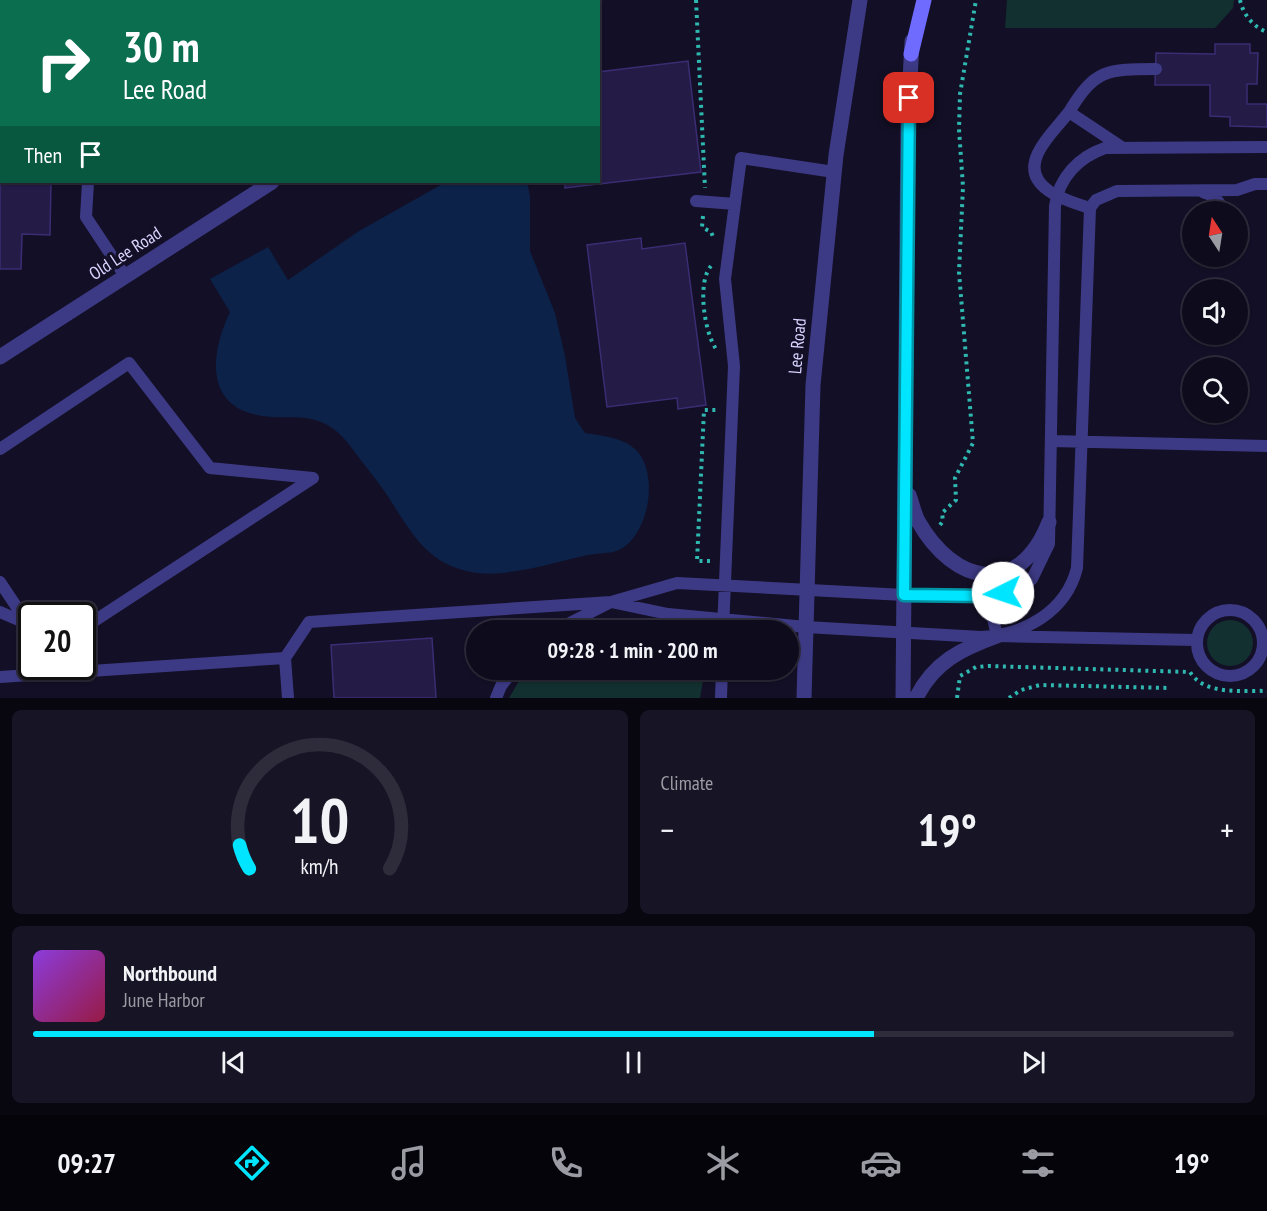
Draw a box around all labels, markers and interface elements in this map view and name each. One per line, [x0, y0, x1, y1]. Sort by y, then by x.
text: 30 m [123, 19, 200, 74]
icon: right [24, 24, 102, 102]
text: Lee Road [123, 72, 207, 106]
pin [883, 72, 934, 123]
icon: arrive [892, 81, 925, 114]
icon: arrive [74, 138, 107, 171]
text: Then [24, 141, 62, 169]
north arrow [1182, 201, 1248, 267]
map controls [1182, 201, 1248, 423]
street label: Old Lee Road [85, 221, 165, 285]
button: sound [1182, 279, 1248, 345]
street label: Lee Road [783, 317, 811, 375]
button: search [1182, 357, 1248, 423]
position arrow [971, 561, 1035, 625]
speed limit sign: 20 [18, 602, 96, 680]
text: 09:28 · 1 min · 200 m [547, 636, 718, 664]
text: Climate [661, 770, 713, 796]
text: 10 [290, 779, 350, 860]
text: 19° [918, 800, 977, 858]
text: − [661, 808, 674, 851]
text: + [1220, 808, 1234, 851]
text: km/h [301, 852, 339, 880]
text: Northbound [123, 959, 217, 987]
text: June Harbor [123, 987, 205, 1013]
icon: previous [217, 1046, 250, 1079]
icon: pause [617, 1046, 650, 1079]
icon: next [1017, 1046, 1050, 1079]
icon: directions [231, 1142, 273, 1184]
icon: music [388, 1142, 430, 1184]
icon: phone [545, 1142, 587, 1184]
icon: climate [702, 1142, 744, 1184]
icon: car [860, 1142, 902, 1184]
icon: filters [1017, 1142, 1059, 1184]
text: 09:27 [58, 1146, 116, 1180]
text: 19° [1174, 1146, 1209, 1180]

